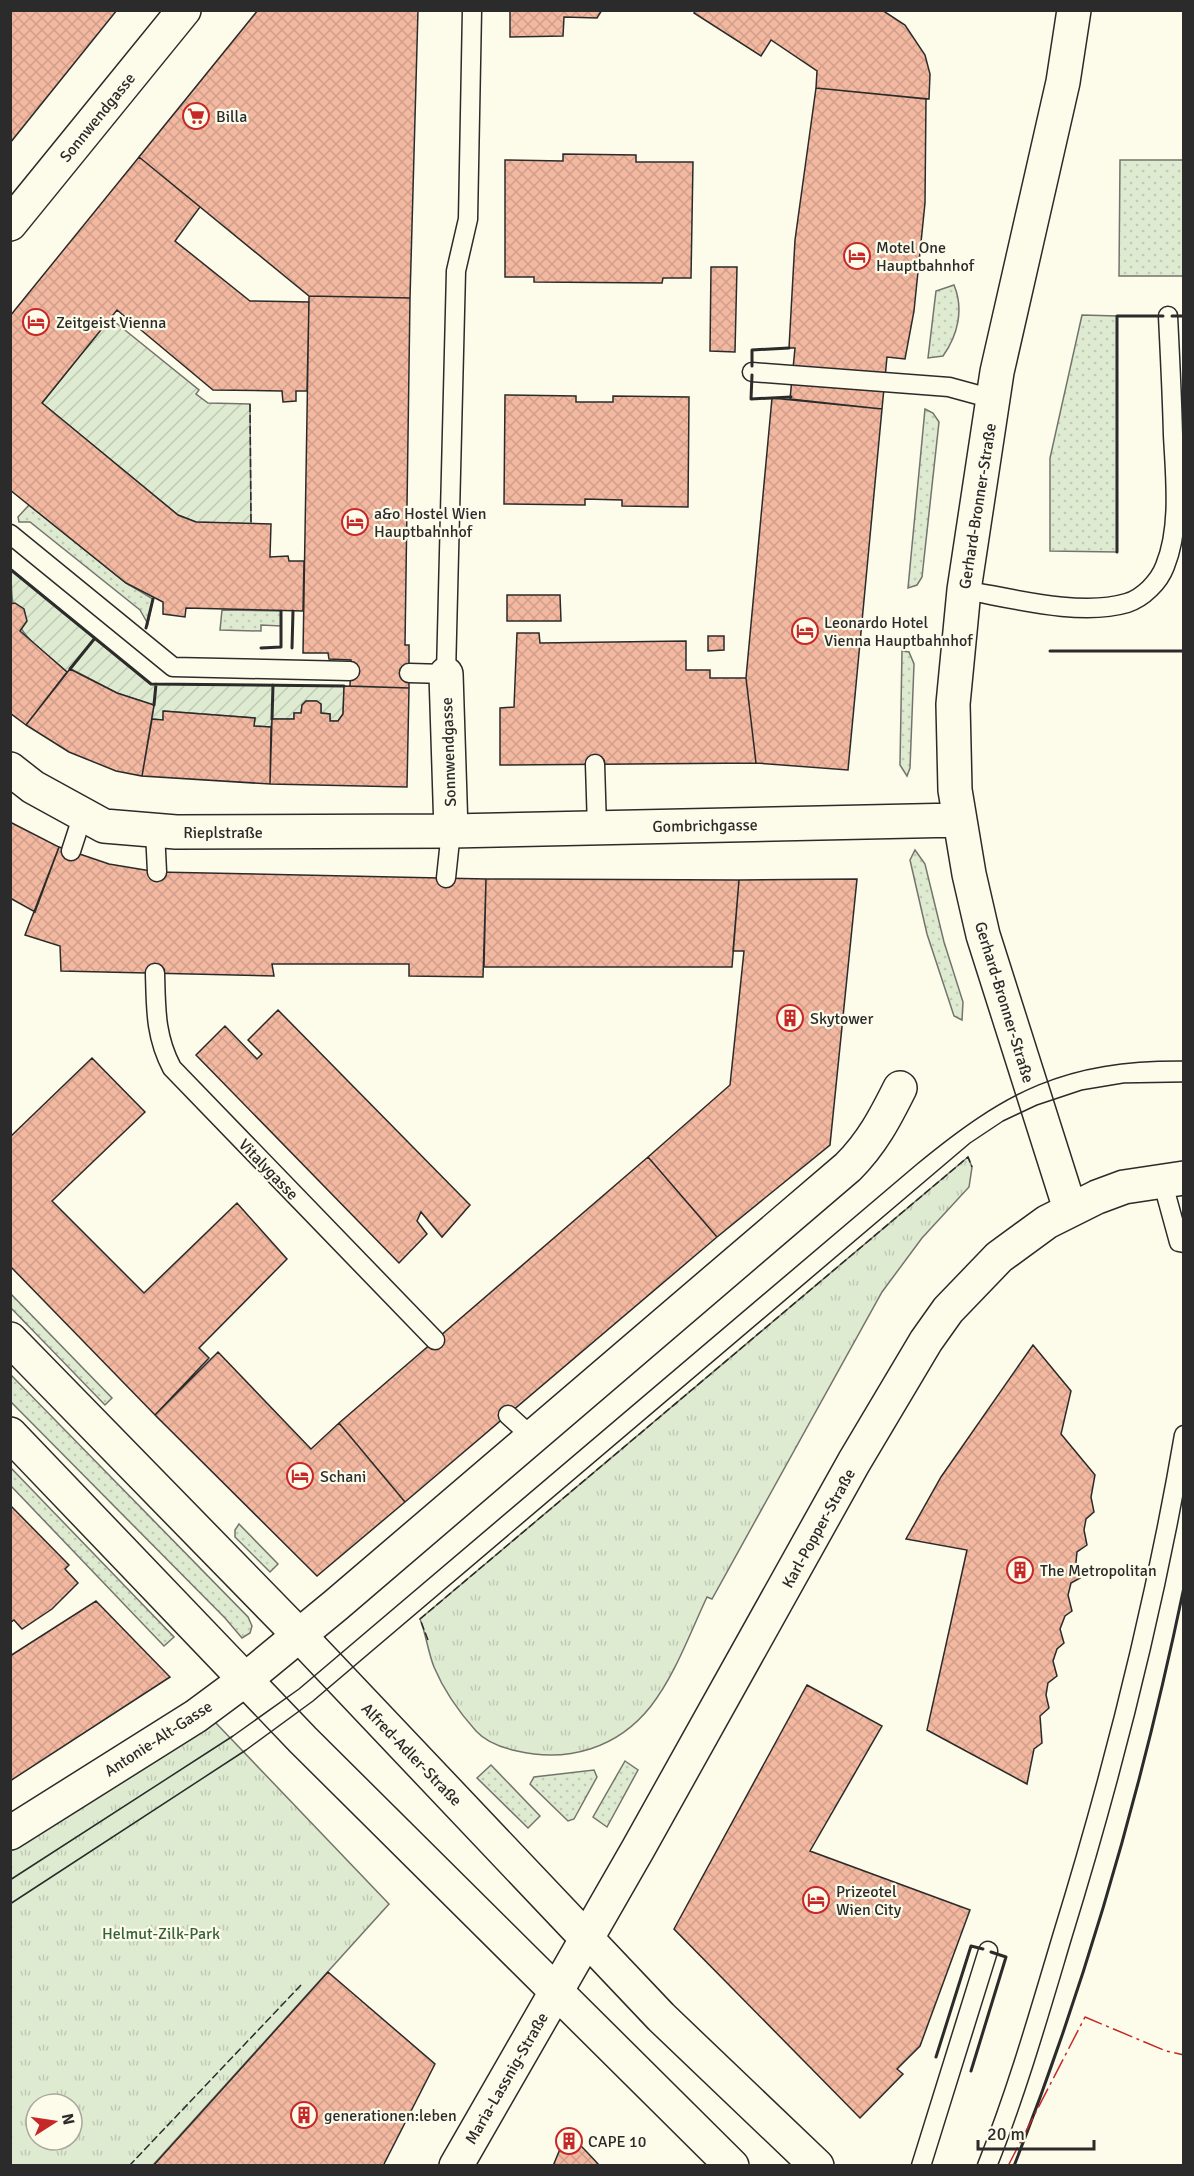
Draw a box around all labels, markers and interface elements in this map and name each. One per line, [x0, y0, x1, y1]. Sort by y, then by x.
street label: Sonnwendgasse [56, 69, 140, 166]
supermarket icon: Billa [181, 101, 211, 131]
place label: Billa [216, 107, 247, 127]
place label: Motel One Hauptbahnhof [876, 238, 975, 276]
hotel icon: Motel One Hauptbahnhof [842, 241, 872, 271]
hotel icon: Zeitgeist Vienna [21, 307, 51, 337]
place label: Zeitgeist Vienna [56, 313, 166, 333]
street label: Gerhard-Bronner-Straße [955, 422, 1001, 590]
place label: a&o Hostel Wien Hauptbahnhof [374, 504, 486, 542]
hotel icon: a&o Hostel Wien Hauptbahnhof [340, 507, 370, 537]
place label: Leonardo Hotel Vienna Hauptbahnhof [824, 613, 973, 651]
hotel icon: Leonardo Hotel Vienna Hauptbahnhof [790, 616, 820, 646]
street label: Sonnwendgasse [437, 697, 461, 807]
street label: Gombrichgasse [652, 815, 758, 837]
street label: Rieplstraße [183, 823, 263, 843]
street label: Gerhard-Bronner-Straße [970, 919, 1038, 1085]
building icon: Skytower [775, 1003, 805, 1033]
place label: Skytower [810, 1009, 874, 1029]
street label: Vitalygasse [234, 1135, 302, 1205]
hotel icon: Schani [285, 1461, 315, 1491]
street label: Karl-Popper-Straße [778, 1465, 860, 1592]
place label: Schani [320, 1467, 366, 1487]
building icon: The Metropolitan [1005, 1555, 1035, 1585]
place label: The Metropolitan [1040, 1561, 1157, 1581]
street label: Antonie-Alt-Gasse [101, 1697, 216, 1781]
street label: Alfred-Adler-Straße [357, 1699, 466, 1811]
place label: Prizeotel Wien City [836, 1882, 902, 1920]
hotel icon: Prizeotel Wien City [801, 1885, 831, 1915]
park label: Helmut-Zilk-Park [102, 1924, 220, 1944]
street label: Maria-Lassnig-Straße [461, 2009, 553, 2148]
north arrow [24, 2092, 84, 2152]
building icon: generationen:leben [289, 2100, 319, 2130]
place label: generationen:leben [324, 2106, 457, 2126]
text: N [57, 2112, 79, 2127]
scale bar [978, 2113, 1094, 2151]
text: 20 m [987, 2123, 1025, 2145]
building icon: CAPE 10 [554, 2126, 584, 2156]
place label: CAPE 10 [588, 2132, 646, 2152]

